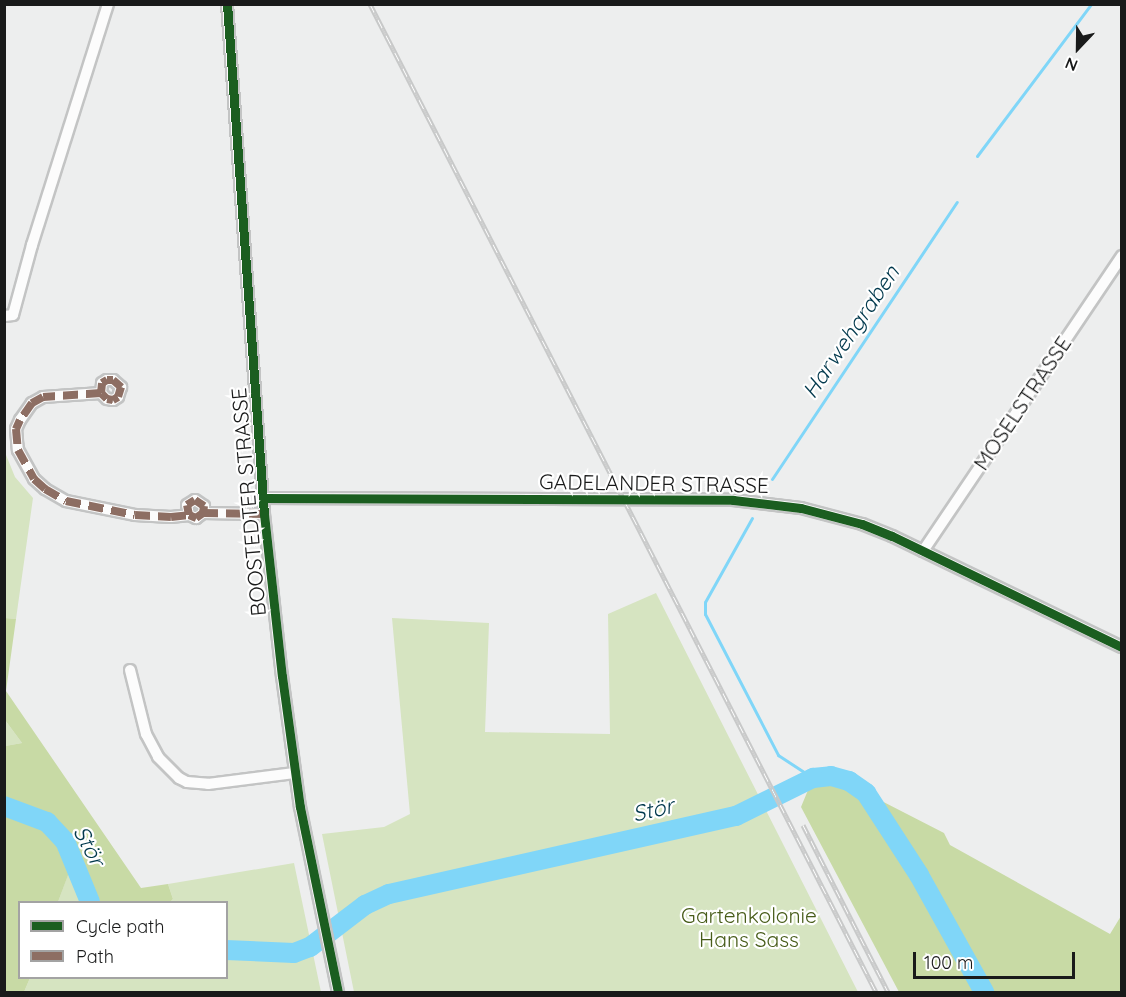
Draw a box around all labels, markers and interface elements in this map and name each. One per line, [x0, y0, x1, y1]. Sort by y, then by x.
north arrow [1048, 18, 1108, 78]
text: N [1062, 53, 1080, 76]
water label: Harwehgraben [797, 261, 905, 403]
street label: MOSELSTRASSE [968, 331, 1076, 475]
street label: BOOSTEDTER STRASSE [225, 387, 271, 617]
street label: GADELANDER STRASSE [539, 468, 769, 498]
water label: Stör [630, 792, 676, 828]
water label: Stör [68, 821, 110, 871]
legend [18, 901, 228, 979]
park label: Gartenkolonie Hans Sass [681, 902, 817, 952]
text: Cycle path [76, 915, 164, 938]
scale bar [916, 940, 1078, 978]
text: Path [76, 945, 114, 968]
text: 100 m [924, 951, 973, 974]

